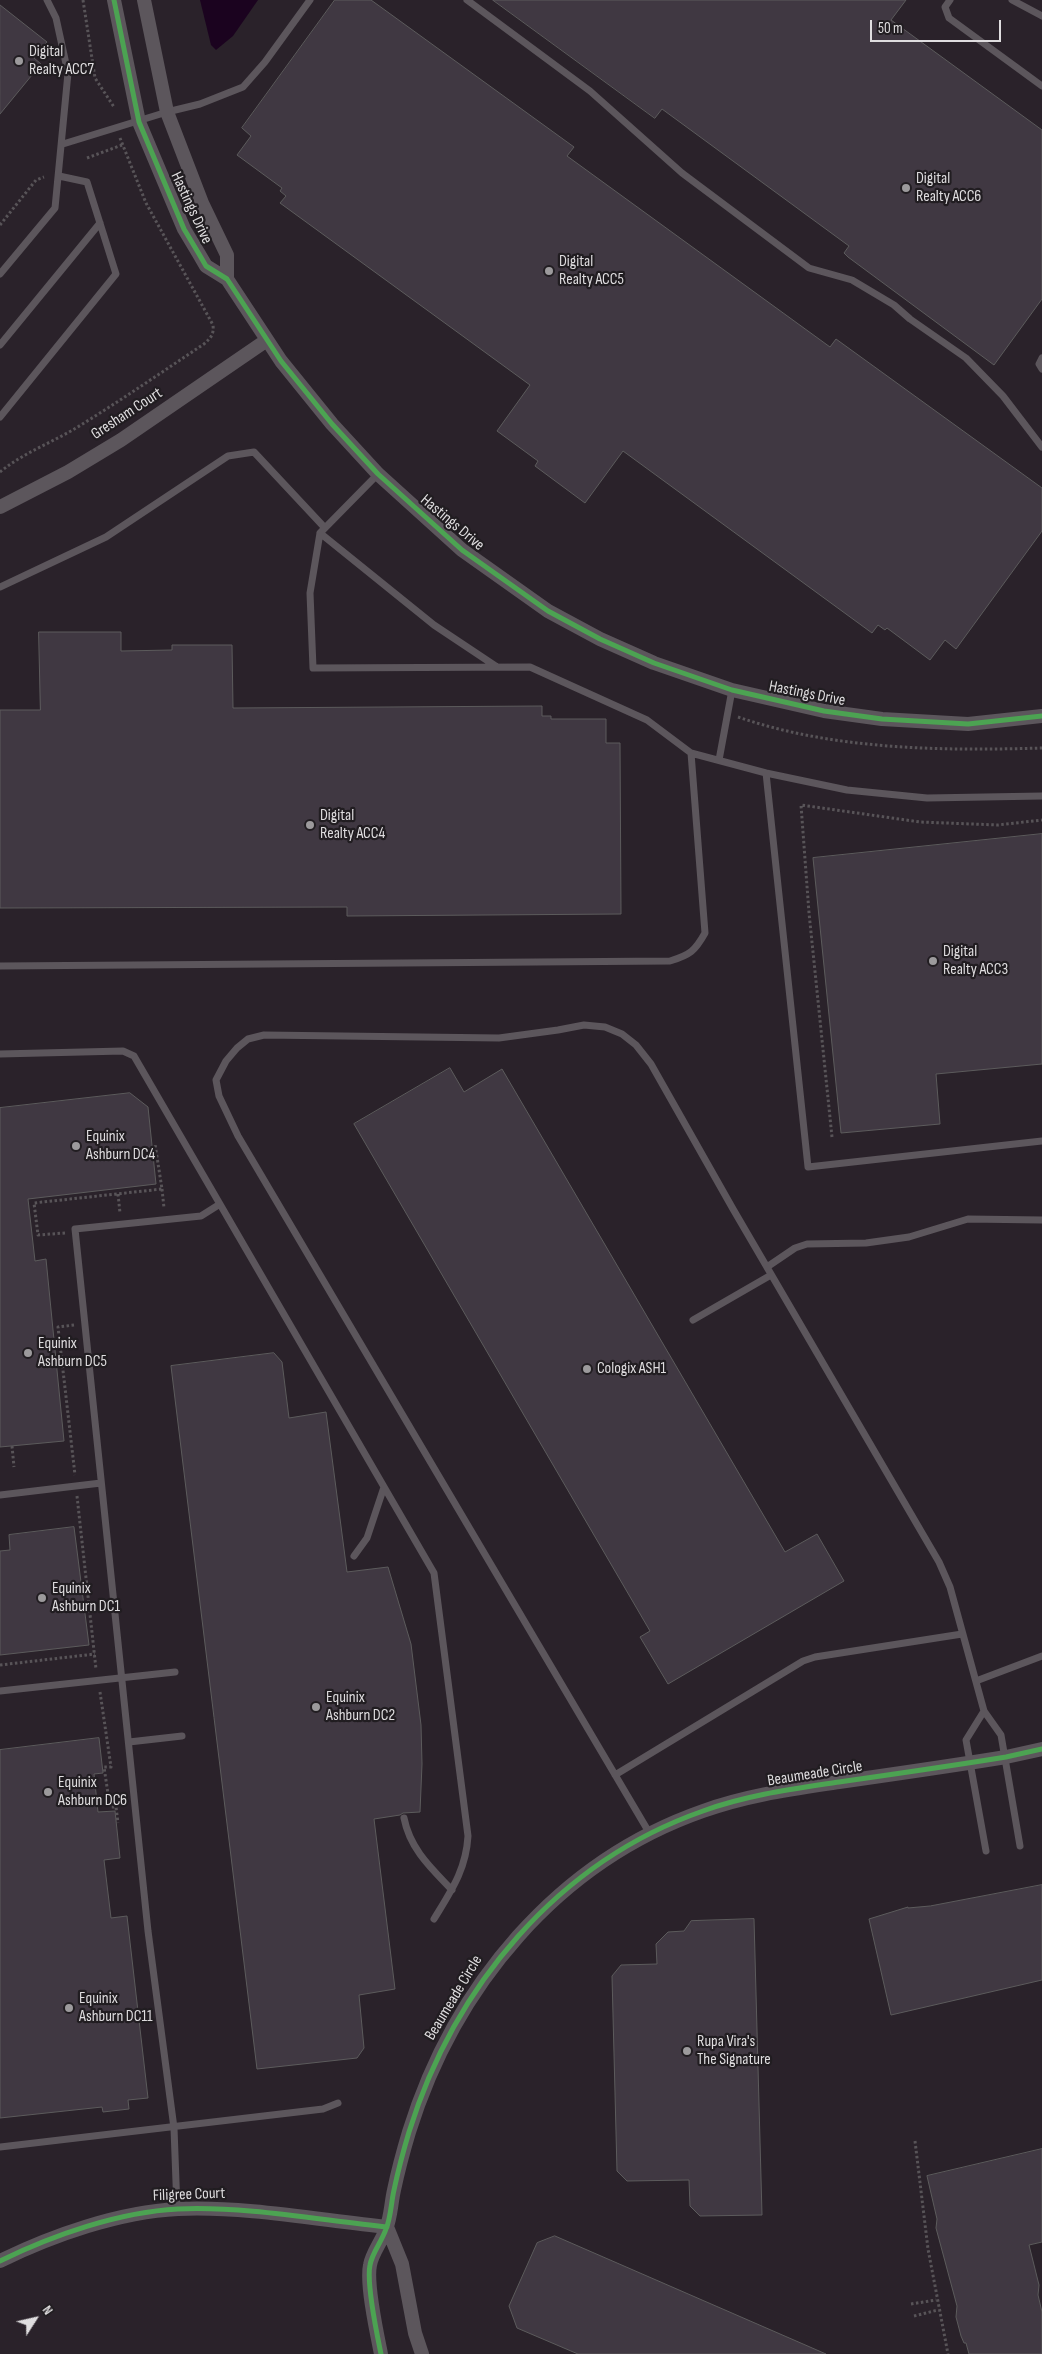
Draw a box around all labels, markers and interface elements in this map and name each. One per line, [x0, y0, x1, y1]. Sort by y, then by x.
scale bar [872, 10, 1003, 42]
text: 50 m [878, 19, 903, 38]
place label: Digital Realty ACC7 [29, 42, 94, 80]
marker: Digital Realty ACC7 [13, 55, 25, 67]
street label: Hastings Drive [166, 169, 216, 247]
place label: Digital Realty ACC6 [916, 169, 981, 207]
marker: Digital Realty ACC6 [900, 182, 912, 194]
place label: Digital Realty ACC5 [559, 252, 624, 290]
marker: Digital Realty ACC5 [543, 265, 555, 277]
street label: Gresham Court [88, 384, 166, 444]
street label: Hastings Drive [416, 491, 488, 555]
street label: Hastings Drive [767, 677, 847, 711]
place label: Digital Realty ACC4 [320, 806, 385, 844]
marker: Digital Realty ACC4 [304, 819, 316, 831]
place label: Digital Realty ACC3 [943, 942, 1008, 980]
marker: Digital Realty ACC3 [927, 955, 939, 967]
place label: Equinix Ashburn DC4 [86, 1127, 155, 1165]
marker: Equinix Ashburn DC4 [70, 1140, 82, 1152]
place label: Equinix Ashburn DC5 [38, 1334, 107, 1372]
marker: Equinix Ashburn DC5 [22, 1347, 34, 1359]
place label: Cologix ASH1 [597, 1359, 666, 1379]
marker: Cologix ASH1 [581, 1363, 593, 1375]
place label: Equinix Ashburn DC1 [52, 1579, 120, 1617]
marker: Equinix Ashburn DC1 [36, 1592, 48, 1604]
place label: Equinix Ashburn DC2 [326, 1688, 395, 1726]
marker: Equinix Ashburn DC2 [310, 1701, 322, 1713]
street label: Beaumeade Circle [766, 1757, 864, 1791]
place label: Equinix Ashburn DC6 [58, 1773, 127, 1811]
marker: Equinix Ashburn DC6 [42, 1786, 54, 1798]
street label: Beaumeade Circle [421, 1952, 487, 2044]
place label: Equinix Ashburn DC11 [79, 1989, 153, 2027]
marker: Equinix Ashburn DC11 [63, 2002, 75, 2014]
place label: Rupa Vira's The Signature [697, 2032, 771, 2070]
marker: Rupa Vira's The Signature [681, 2045, 693, 2057]
street label: Filigree Court [153, 2184, 225, 2206]
north arrow [10, 2294, 60, 2344]
text: N [39, 2302, 57, 2318]

